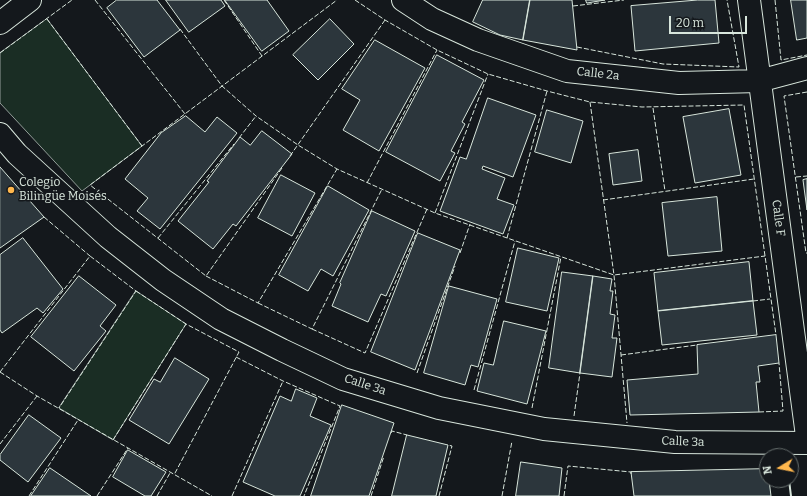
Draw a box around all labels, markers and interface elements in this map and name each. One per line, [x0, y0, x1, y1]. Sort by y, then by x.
scale bar [671, 8, 749, 34]
text: 20 m [676, 16, 704, 30]
street label: Calle 2a [576, 65, 620, 83]
place label: Colegio Bilingüe Moisés [19, 176, 107, 204]
marker: Colegio Bilingüe Moisés [6, 185, 16, 195]
street label: Calle F [768, 199, 788, 237]
street label: Calle 3a [342, 371, 388, 399]
street label: Calle 3a [661, 434, 705, 450]
north arrow [759, 448, 799, 488]
text: N [761, 465, 775, 475]

